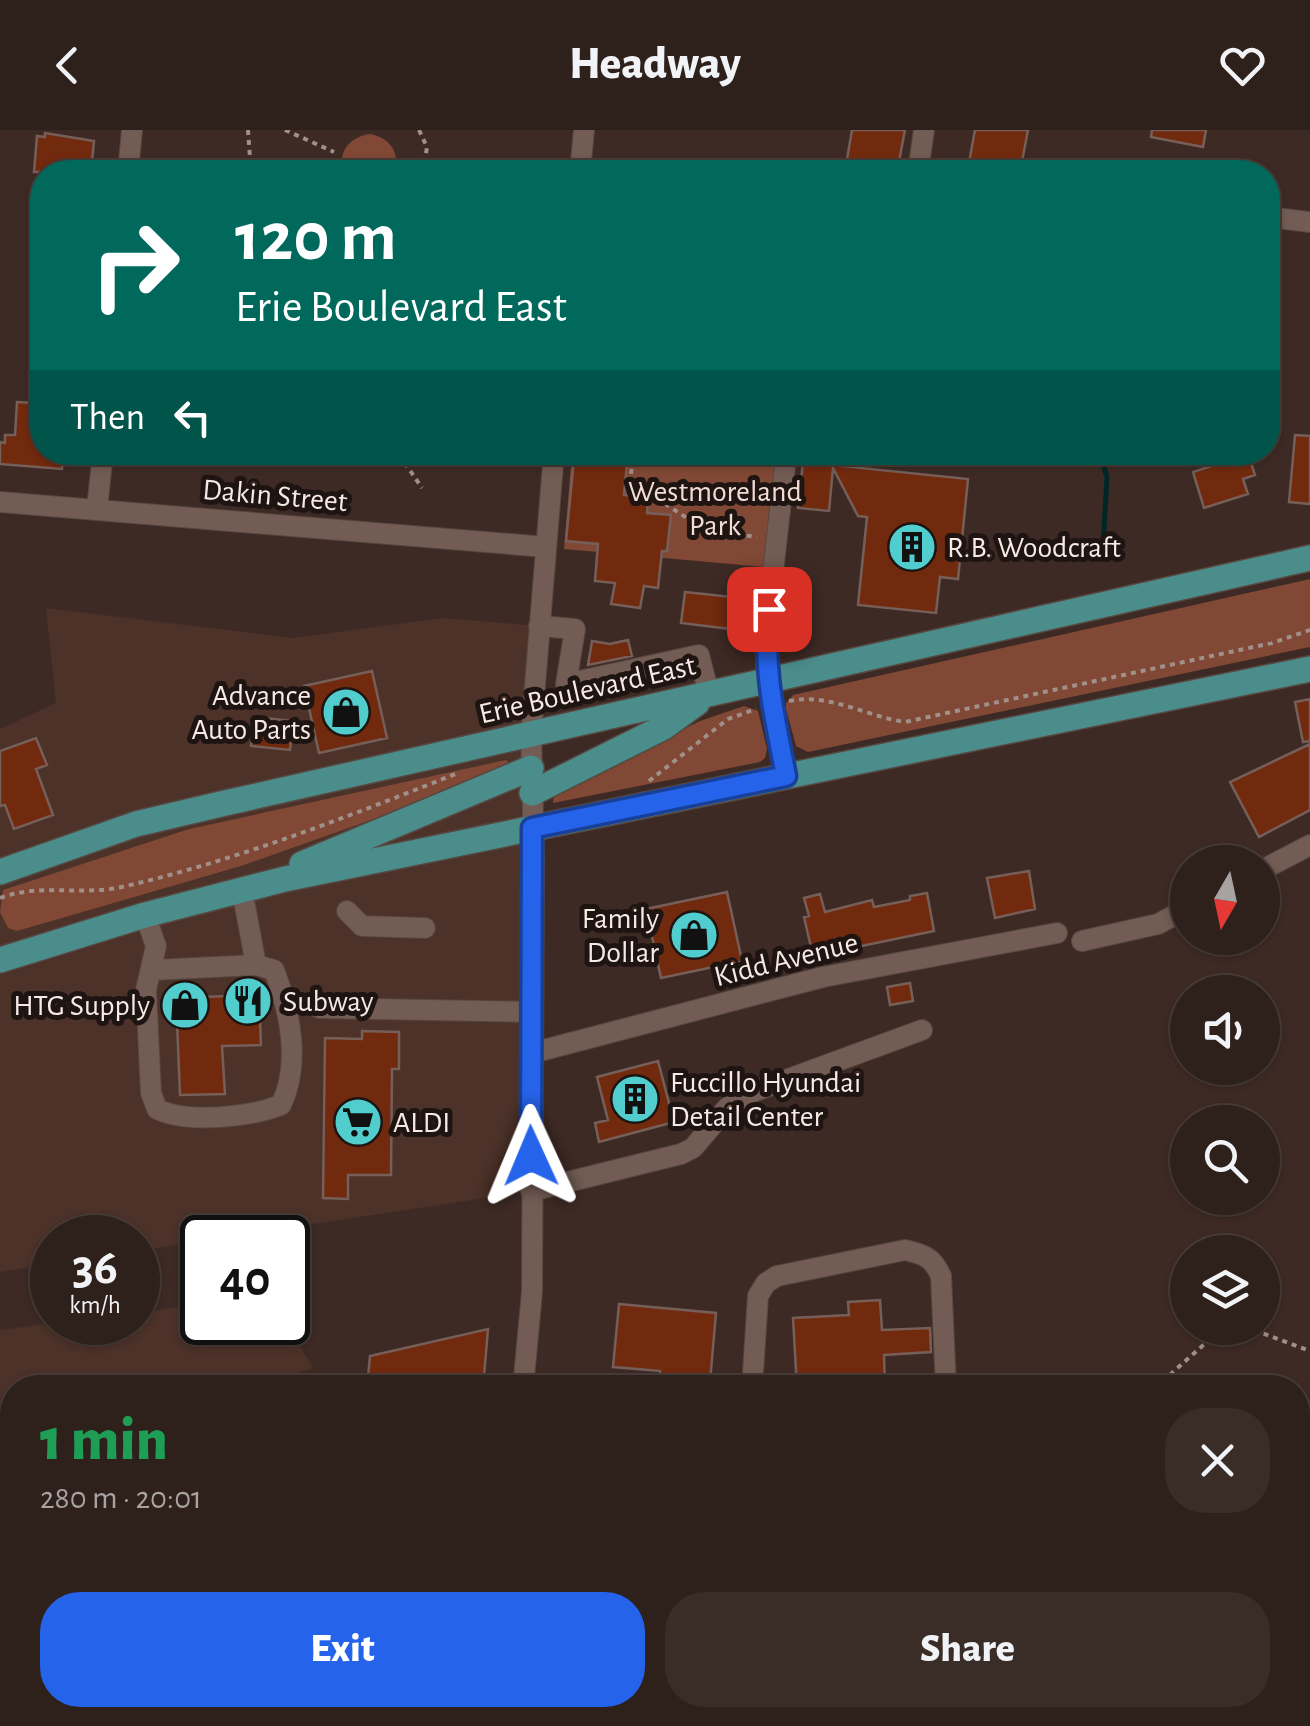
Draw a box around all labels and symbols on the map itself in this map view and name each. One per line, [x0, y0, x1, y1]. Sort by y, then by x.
street label: Dakin Street [201, 475, 349, 517]
park label: Westmoreland Park [628, 477, 802, 541]
building icon: R.B. Woodcraft [886, 521, 938, 573]
place label: R.B. Woodcraft [947, 533, 1121, 563]
pin [727, 567, 812, 652]
street label: Erie Boulevard East [476, 650, 699, 729]
place label: Advance Auto Parts [191, 681, 311, 745]
shop icon: Advance Auto Parts [320, 686, 372, 738]
north arrow [1170, 845, 1280, 955]
place label: Family Dollar [582, 904, 659, 968]
shop icon: Family Dollar [668, 909, 720, 961]
street label: Kidd Avenue [711, 928, 861, 992]
restaurant icon: Subway [222, 975, 274, 1027]
shop icon: HTG Supply [159, 979, 211, 1031]
place label: Subway [283, 987, 374, 1017]
place label: HTG Supply [13, 991, 150, 1021]
place label: Fuccillo Hyundai Detail Center [670, 1068, 861, 1132]
building icon: Fuccillo Hyundai Detail Center [609, 1073, 661, 1125]
supermarket icon: ALDI [332, 1096, 384, 1148]
position arrow [479, 1104, 583, 1208]
place label: ALDI [393, 1108, 450, 1138]
speed limit sign: 40 [180, 1215, 310, 1345]

